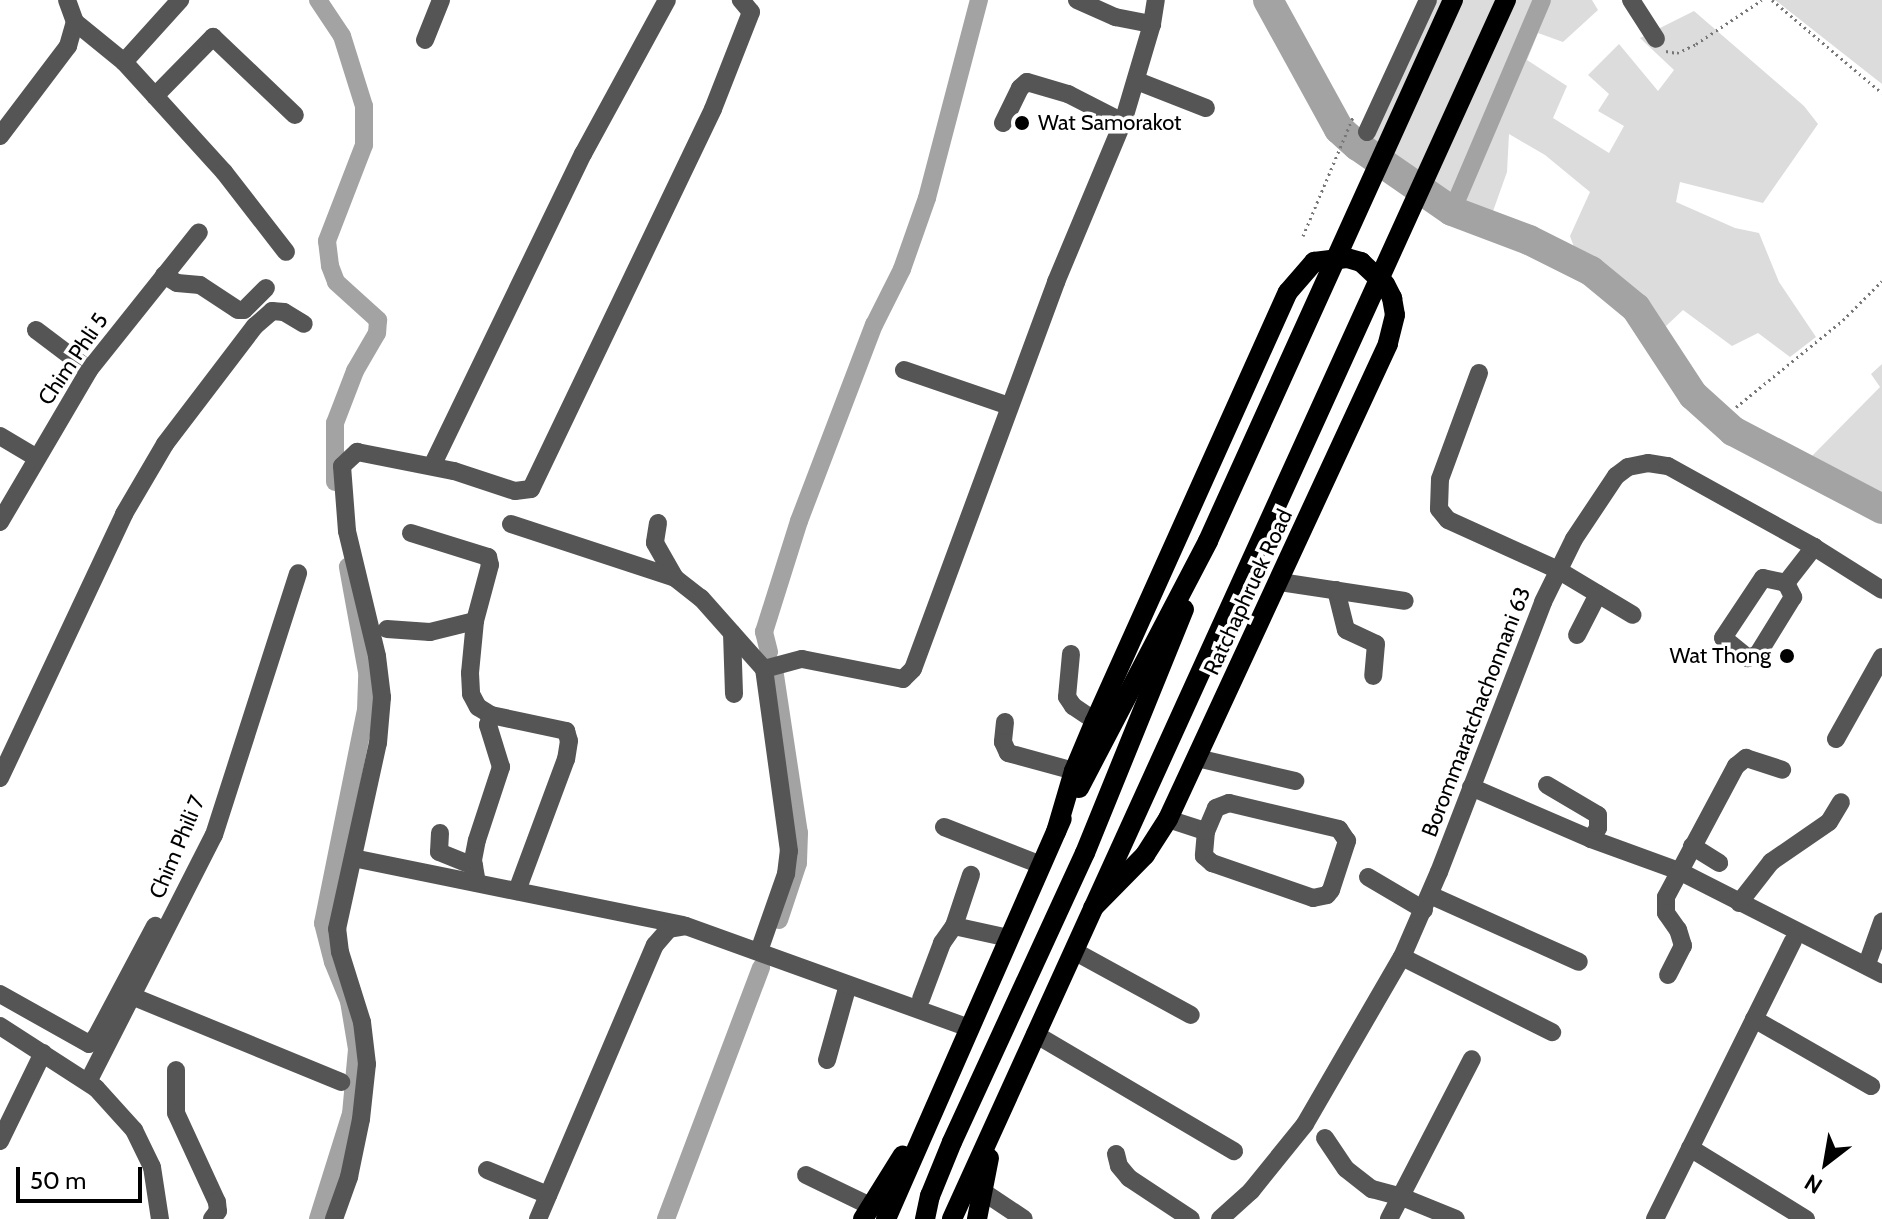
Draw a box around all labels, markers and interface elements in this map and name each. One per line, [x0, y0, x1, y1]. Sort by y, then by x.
place label: Wat Samorakot [1038, 110, 1182, 136]
marker: Wat Samorakot [1013, 114, 1031, 132]
street label: Chim Phli 5 [33, 308, 113, 410]
street label: Ratchaphruek Road [1198, 505, 1298, 679]
street label: Borommaratchachonnani 63 [1416, 583, 1536, 841]
place label: Wat Thong [1669, 643, 1771, 669]
marker: Wat Thong [1778, 647, 1796, 665]
street label: Chim Phili 7 [143, 792, 211, 902]
north arrow [1786, 1123, 1866, 1203]
scale bar [20, 1151, 146, 1201]
text: 50 m [30, 1166, 86, 1195]
text: N [1800, 1168, 1827, 1200]

